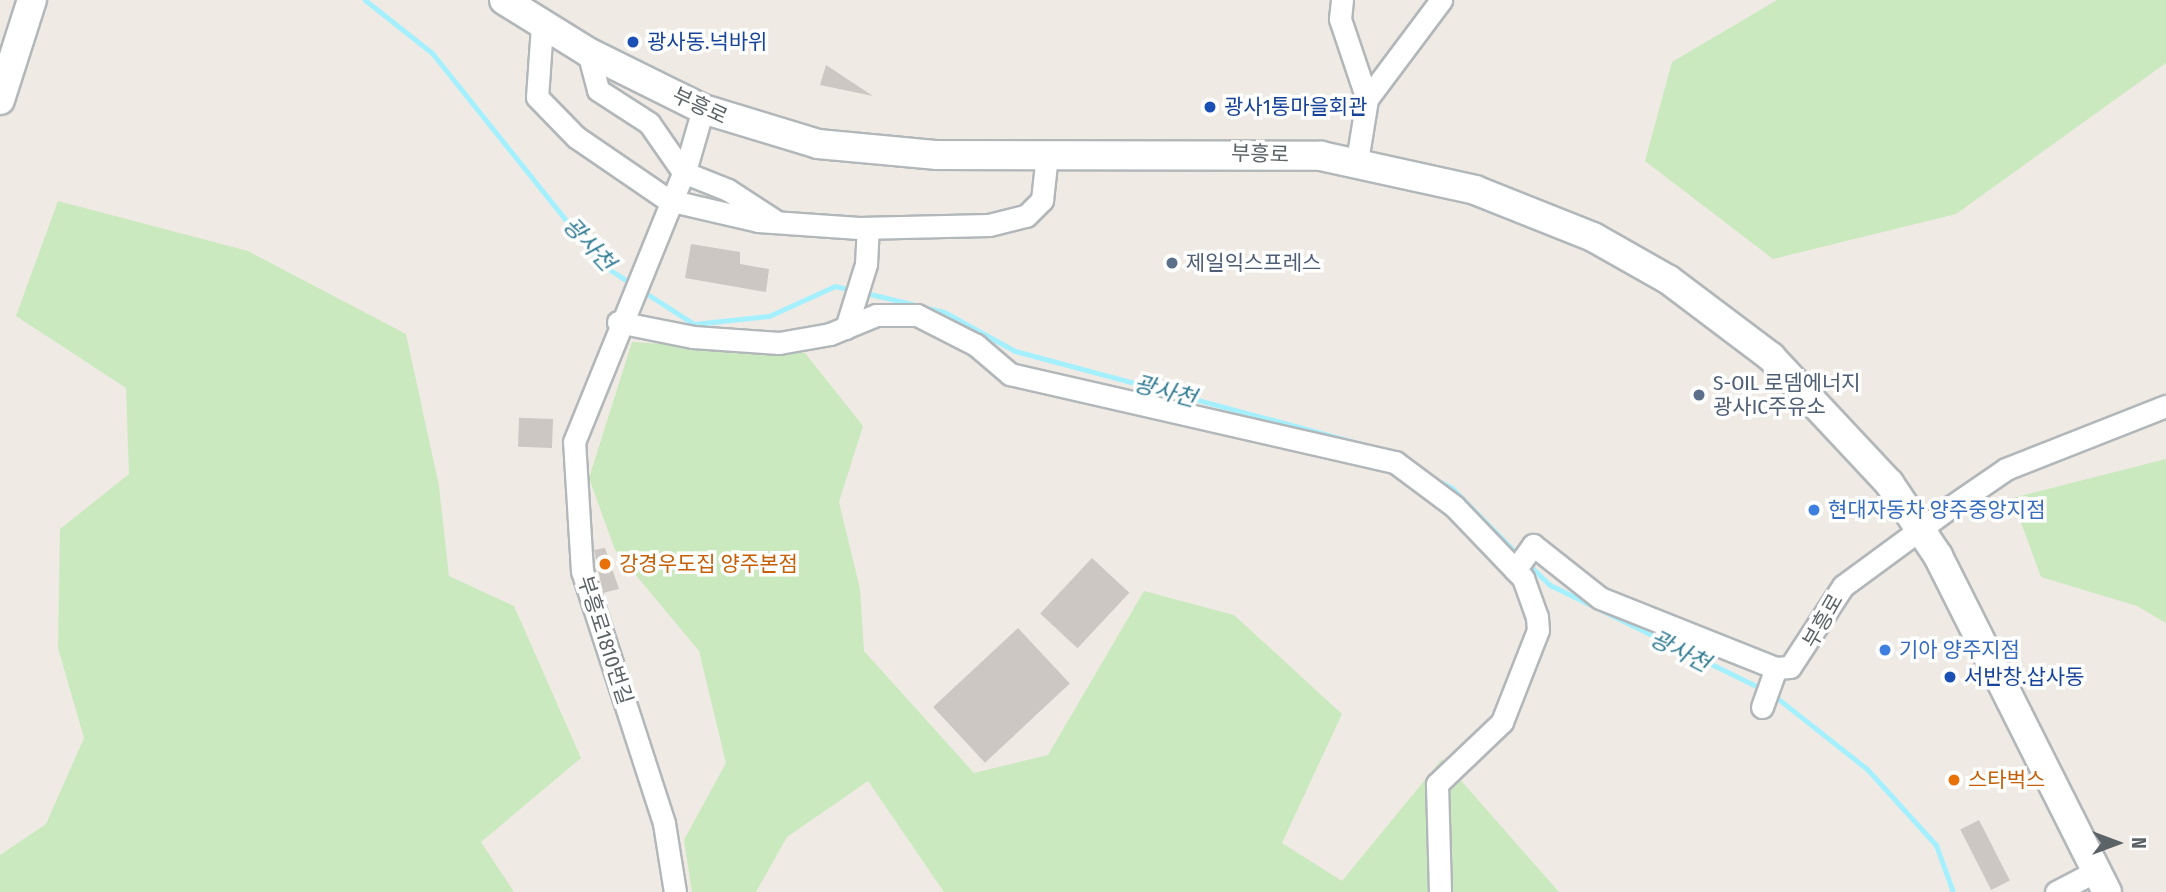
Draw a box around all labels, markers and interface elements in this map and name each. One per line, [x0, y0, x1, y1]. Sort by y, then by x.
place label: 광사동.넉바위 [647, 29, 767, 55]
marker: 광사동.넉바위 [625, 34, 641, 50]
street label: 부흥로 [668, 82, 732, 130]
place label: 광사1통마을회관 [1224, 94, 1367, 120]
marker: 광사1통마을회관 [1202, 99, 1218, 115]
street label: 부흥로 [1231, 140, 1289, 168]
water label: 광사천 [557, 211, 621, 277]
place label: 제일익스프레스 [1186, 250, 1321, 276]
marker: 제일익스프레스 [1164, 255, 1180, 271]
water label: 광사천 [1131, 369, 1199, 413]
place label: S-OIL 로뎀에너지 광사IC주유소 [1713, 370, 1861, 420]
marker: S-OIL 로뎀에너지 광사IC주유소 [1691, 387, 1707, 403]
place label: 현대자동차 양주중앙지점 [1828, 497, 2045, 523]
marker: 현대자동차 양주중앙지점 [1806, 502, 1822, 518]
place label: 강경우도집 양주본점 [619, 551, 798, 577]
marker: 강경우도집 양주본점 [597, 556, 613, 572]
street label: 부흥로1810번길 [572, 572, 638, 708]
street label: 부흥로 [1798, 590, 1848, 652]
water label: 광사천 [1645, 624, 1715, 678]
place label: 기아 양주지점 [1899, 637, 2020, 663]
marker: 기아 양주지점 [1877, 642, 1893, 658]
place label: 서반창.삽사동 [1964, 664, 2084, 690]
marker: 서반창.삽사동 [1942, 669, 1958, 685]
place label: 스타벅스 [1968, 767, 2045, 793]
marker: 스타벅스 [1946, 772, 1962, 788]
north arrow [2082, 808, 2152, 878]
text: N [2127, 837, 2150, 849]

